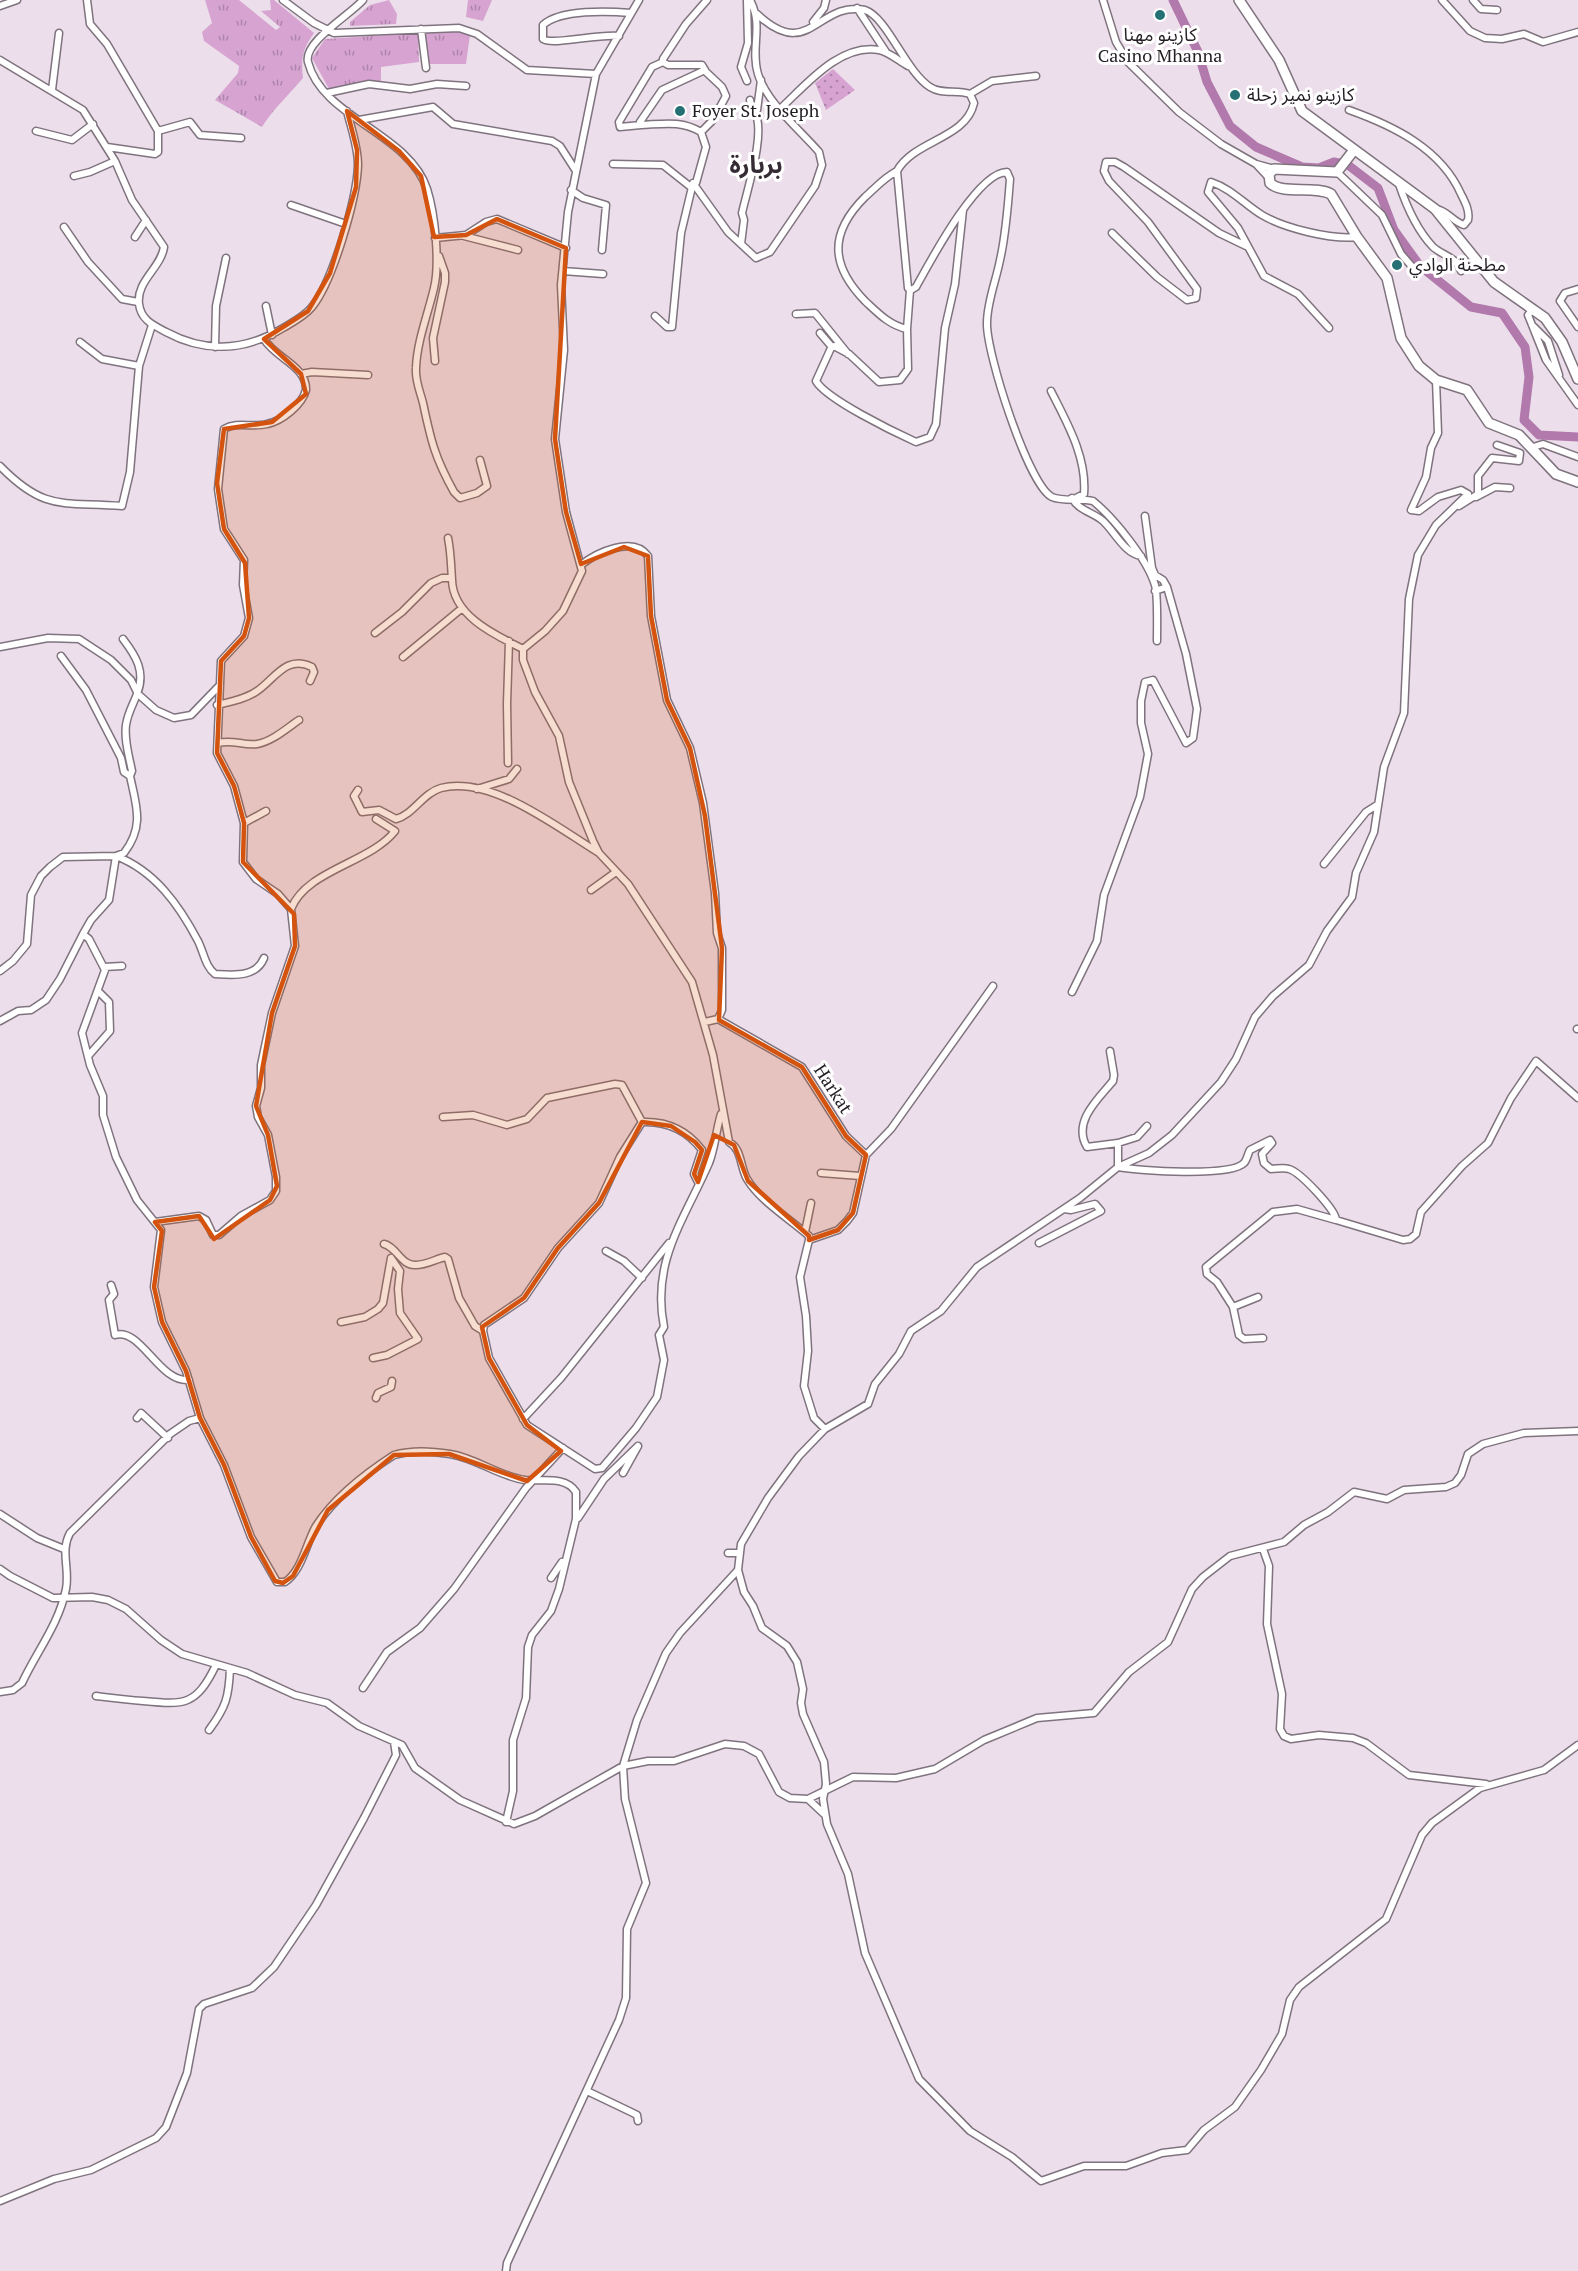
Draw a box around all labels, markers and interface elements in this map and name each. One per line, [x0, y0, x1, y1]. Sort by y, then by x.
marker: كازينو مهنا Casino Mhanna [1153, 8, 1167, 22]
place label: كازينو مهنا Casino Mhanna [1098, 22, 1222, 67]
place label: كازينو نمير زحلة [1247, 82, 1355, 106]
marker: كازينو نمير زحلة [1228, 88, 1242, 102]
place label: Foyer St. Joseph [692, 98, 820, 122]
marker: Foyer St. Joseph [673, 104, 687, 118]
district label: بربارة [729, 148, 783, 180]
place label: مطحنة الوادي [1409, 252, 1506, 278]
marker: مطحنة الوادي [1390, 258, 1404, 272]
street label: Harkat [809, 1059, 859, 1118]

